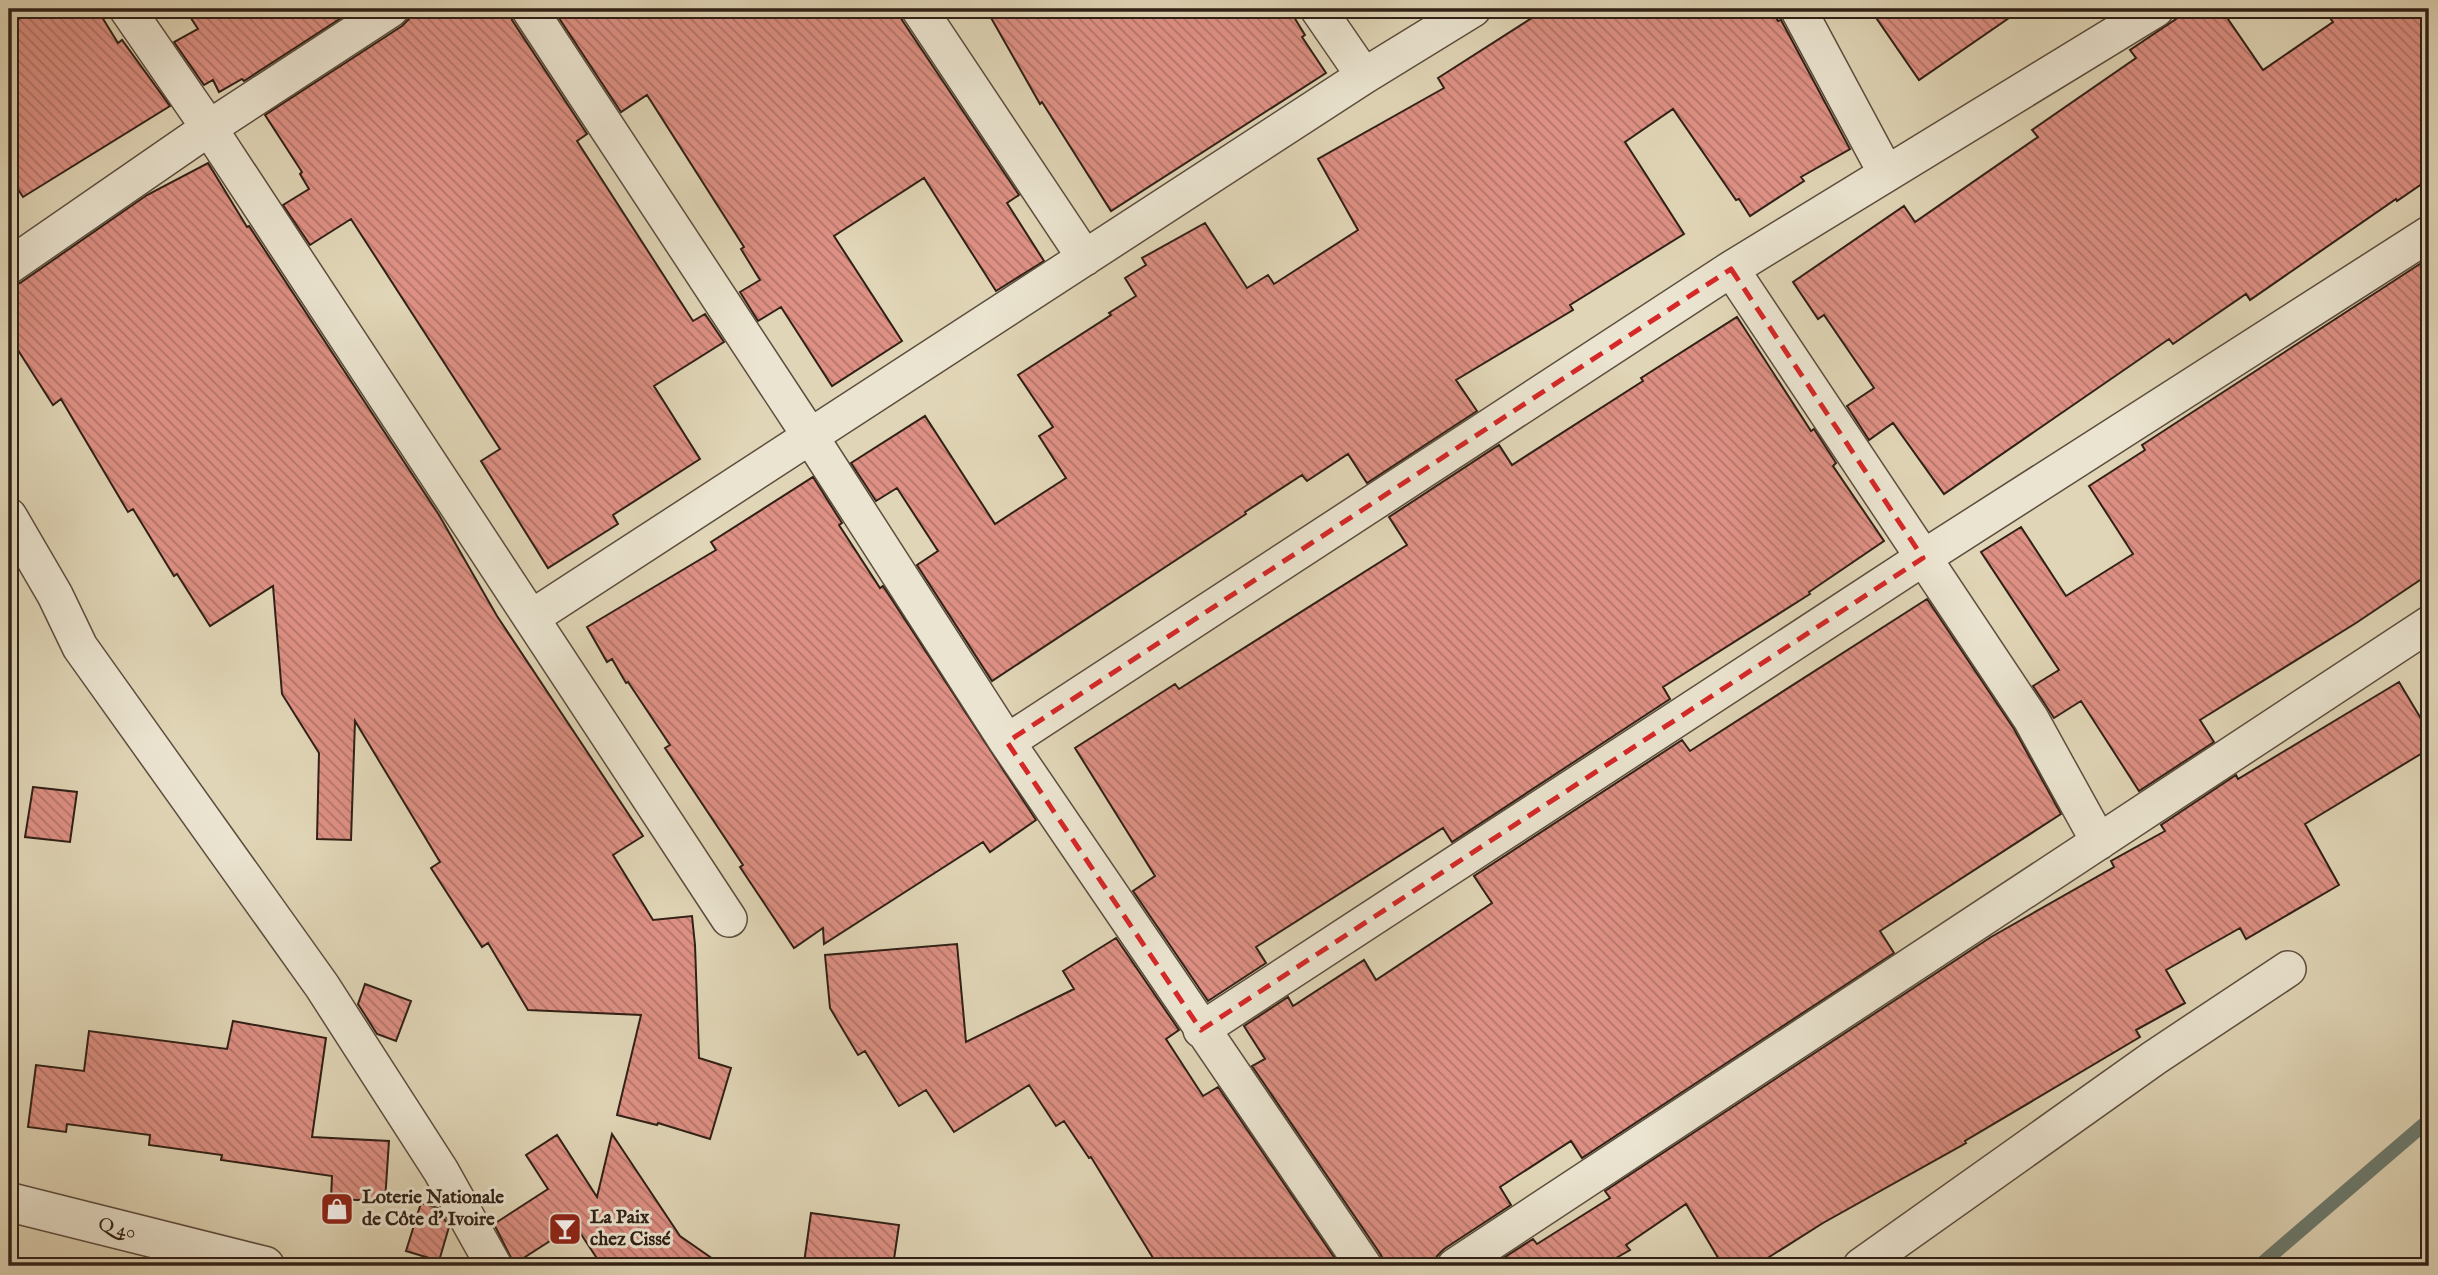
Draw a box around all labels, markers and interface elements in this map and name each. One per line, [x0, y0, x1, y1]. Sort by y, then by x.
place label: Loterie Nationale de Côte d' Ivoire [362, 1186, 504, 1232]
shop icon: Loterie Nationale de Côte d' Ivoire [318, 1190, 356, 1228]
place label: La Paix chez Cissé [590, 1206, 671, 1252]
bar icon: La Paix chez Cissé [546, 1210, 584, 1248]
street label: Q 40 [95, 1213, 139, 1245]

